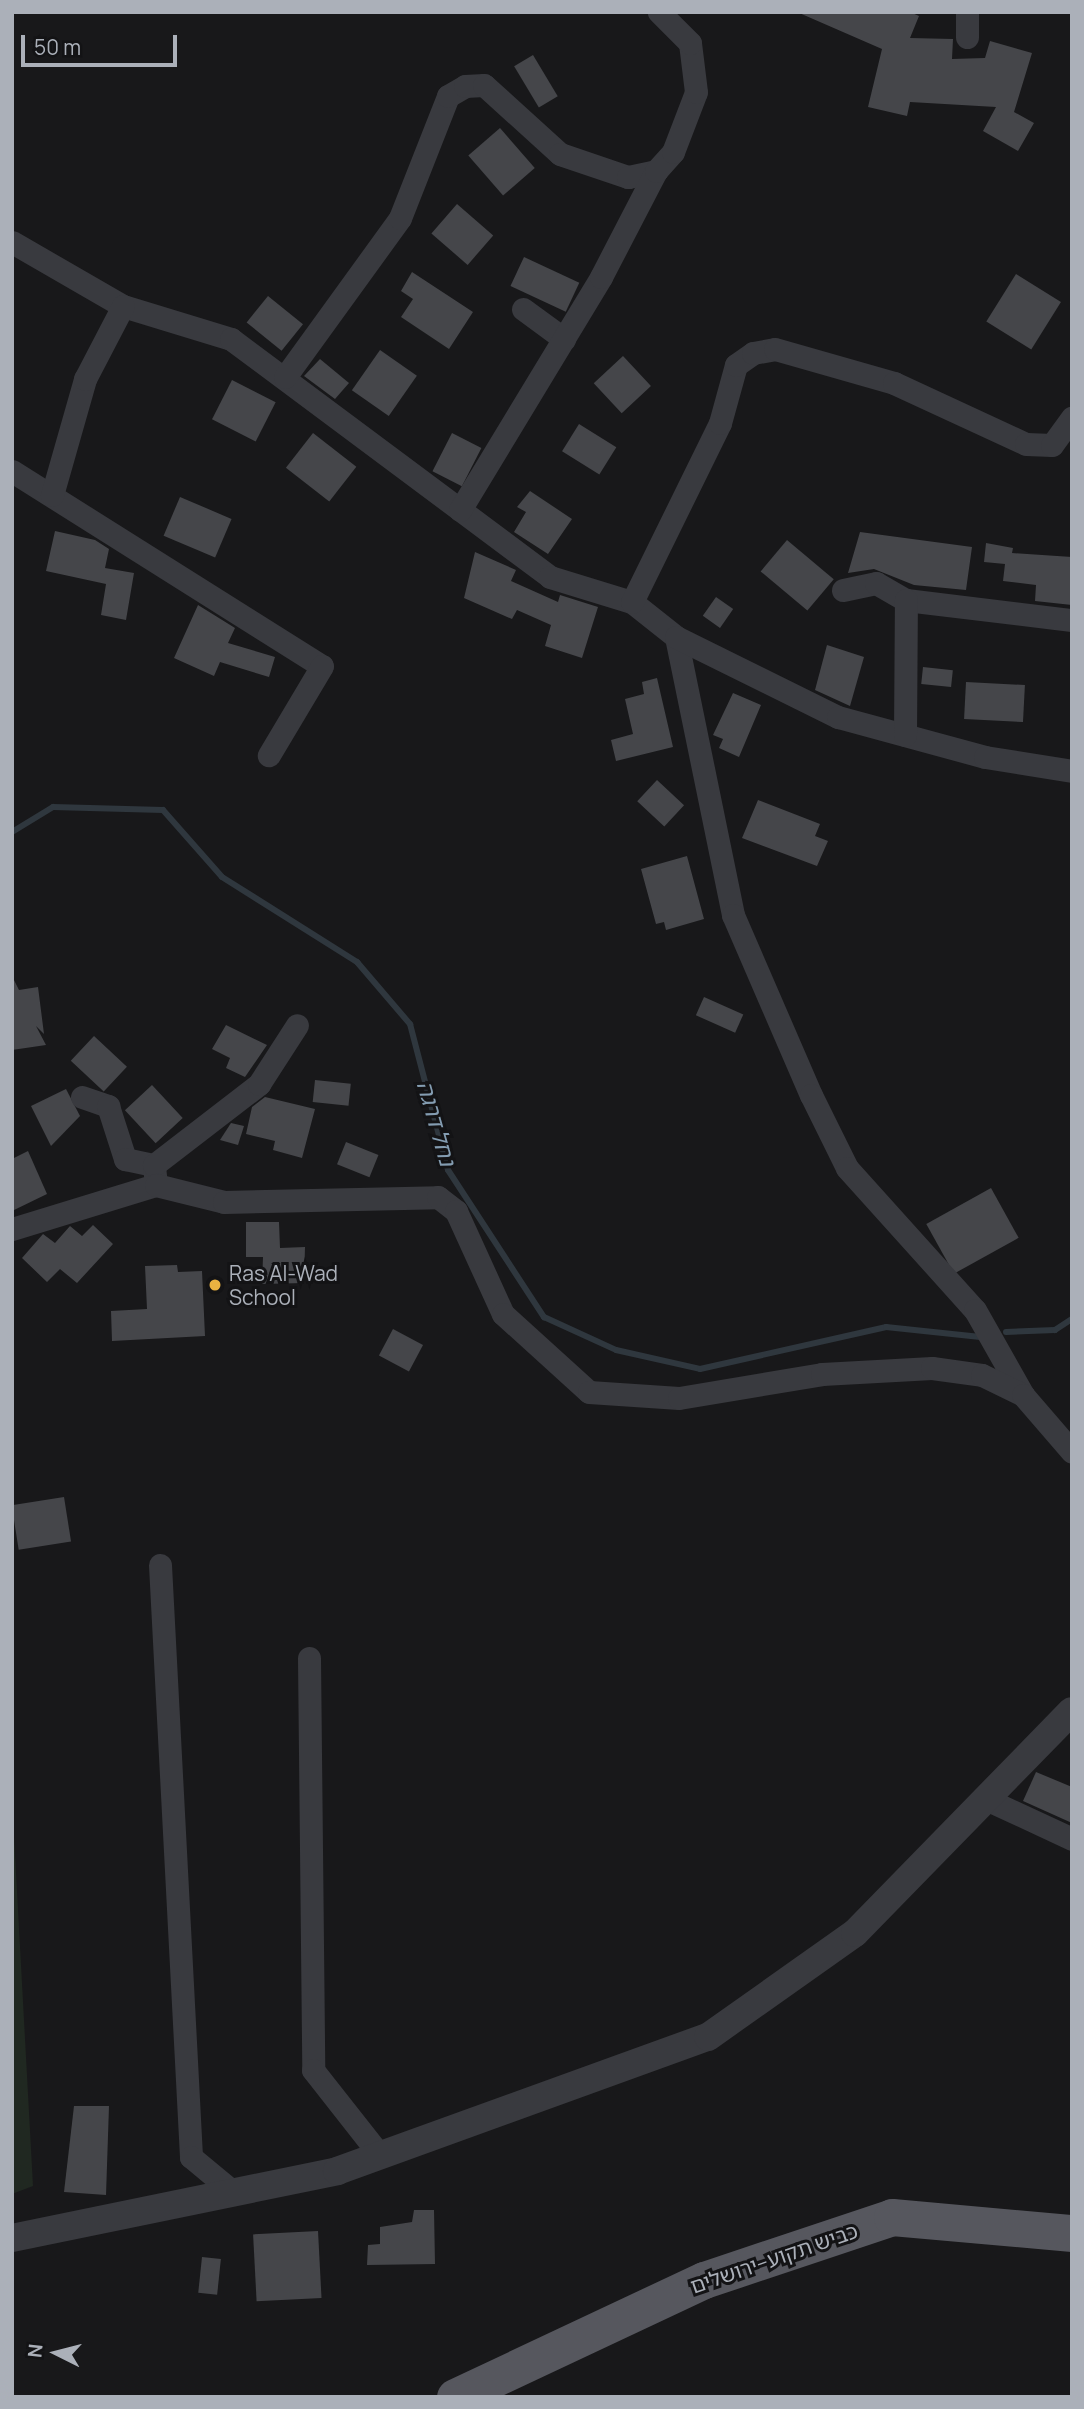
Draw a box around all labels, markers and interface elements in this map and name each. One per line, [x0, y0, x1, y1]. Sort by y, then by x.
scale bar [24, 21, 180, 65]
text: 50 m [34, 33, 81, 61]
water label: נחל דרגה [412, 1077, 462, 1169]
place label: Ras Al-Wad School [229, 1260, 338, 1310]
marker: Ras Al-Wad School [207, 1277, 223, 1293]
street label: כביש תקוע–ירושלים [687, 2218, 861, 2298]
north arrow [21, 2318, 91, 2388]
text: N [21, 2343, 49, 2359]

